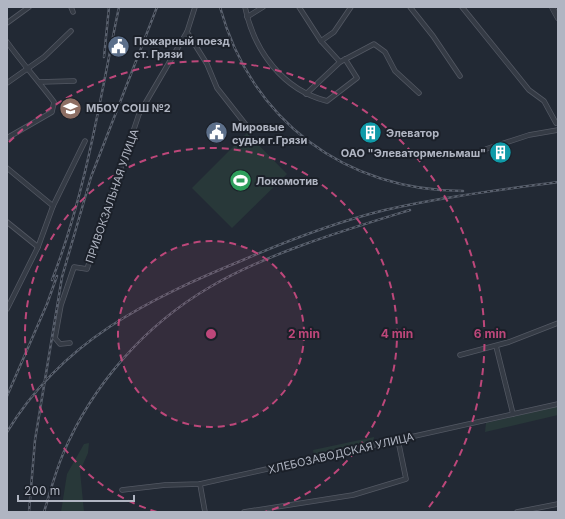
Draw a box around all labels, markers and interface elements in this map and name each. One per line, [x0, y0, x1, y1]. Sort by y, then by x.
public building icon: Пожарный поезд ст. Грязи [105, 34, 131, 60]
place label: Пожарный поезд ст. Грязи [134, 34, 230, 61]
school or university icon: МБОУ СОШ №2 [58, 95, 84, 121]
place label: МБОУ СОШ №2 [86, 101, 171, 115]
public building icon: Мировые судьи г.Грязи [203, 120, 229, 146]
place label: Мировые судьи г.Грязи [232, 120, 307, 147]
building icon: Элеватор [357, 120, 383, 146]
place label: Элеватор [386, 126, 439, 140]
street label: ПРИВОКЗАЛЬНАЯ УЛИЦА [82, 127, 142, 265]
building icon: ОАО "Элеватормельмаш" [488, 140, 514, 166]
place label: ОАО "Элеватормельмаш" [341, 146, 486, 160]
sports icon: Локомотив [227, 168, 253, 194]
place label: Локомотив [256, 174, 318, 188]
text: 2 min [288, 326, 320, 341]
text: 4 min [381, 326, 413, 341]
text: 6 min [474, 326, 506, 341]
centre of rings [204, 327, 218, 341]
street label: ХЛЕБОЗАВОДСКАЯ УЛИЦА [267, 429, 416, 477]
scale bar [18, 477, 134, 503]
text: 200 m [24, 483, 60, 498]

